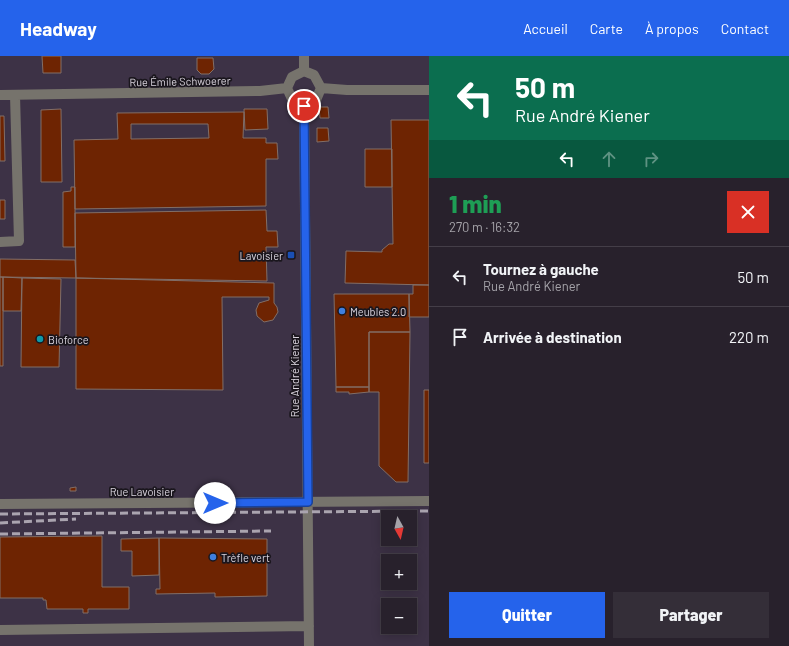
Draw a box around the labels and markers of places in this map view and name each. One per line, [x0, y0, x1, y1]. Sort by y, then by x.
pin [287, 89, 321, 123]
place label: Lavoisier [239, 249, 283, 262]
marker: Lavoisier [286, 250, 296, 260]
place label: Meubles 2.0 [350, 305, 406, 318]
marker: Meubles 2.0 [337, 306, 347, 316]
place label: Bioforce [48, 333, 89, 346]
marker: Bioforce [35, 334, 45, 344]
place label: Trèfle vert [221, 551, 270, 564]
marker: Trèfle vert [208, 552, 218, 562]

